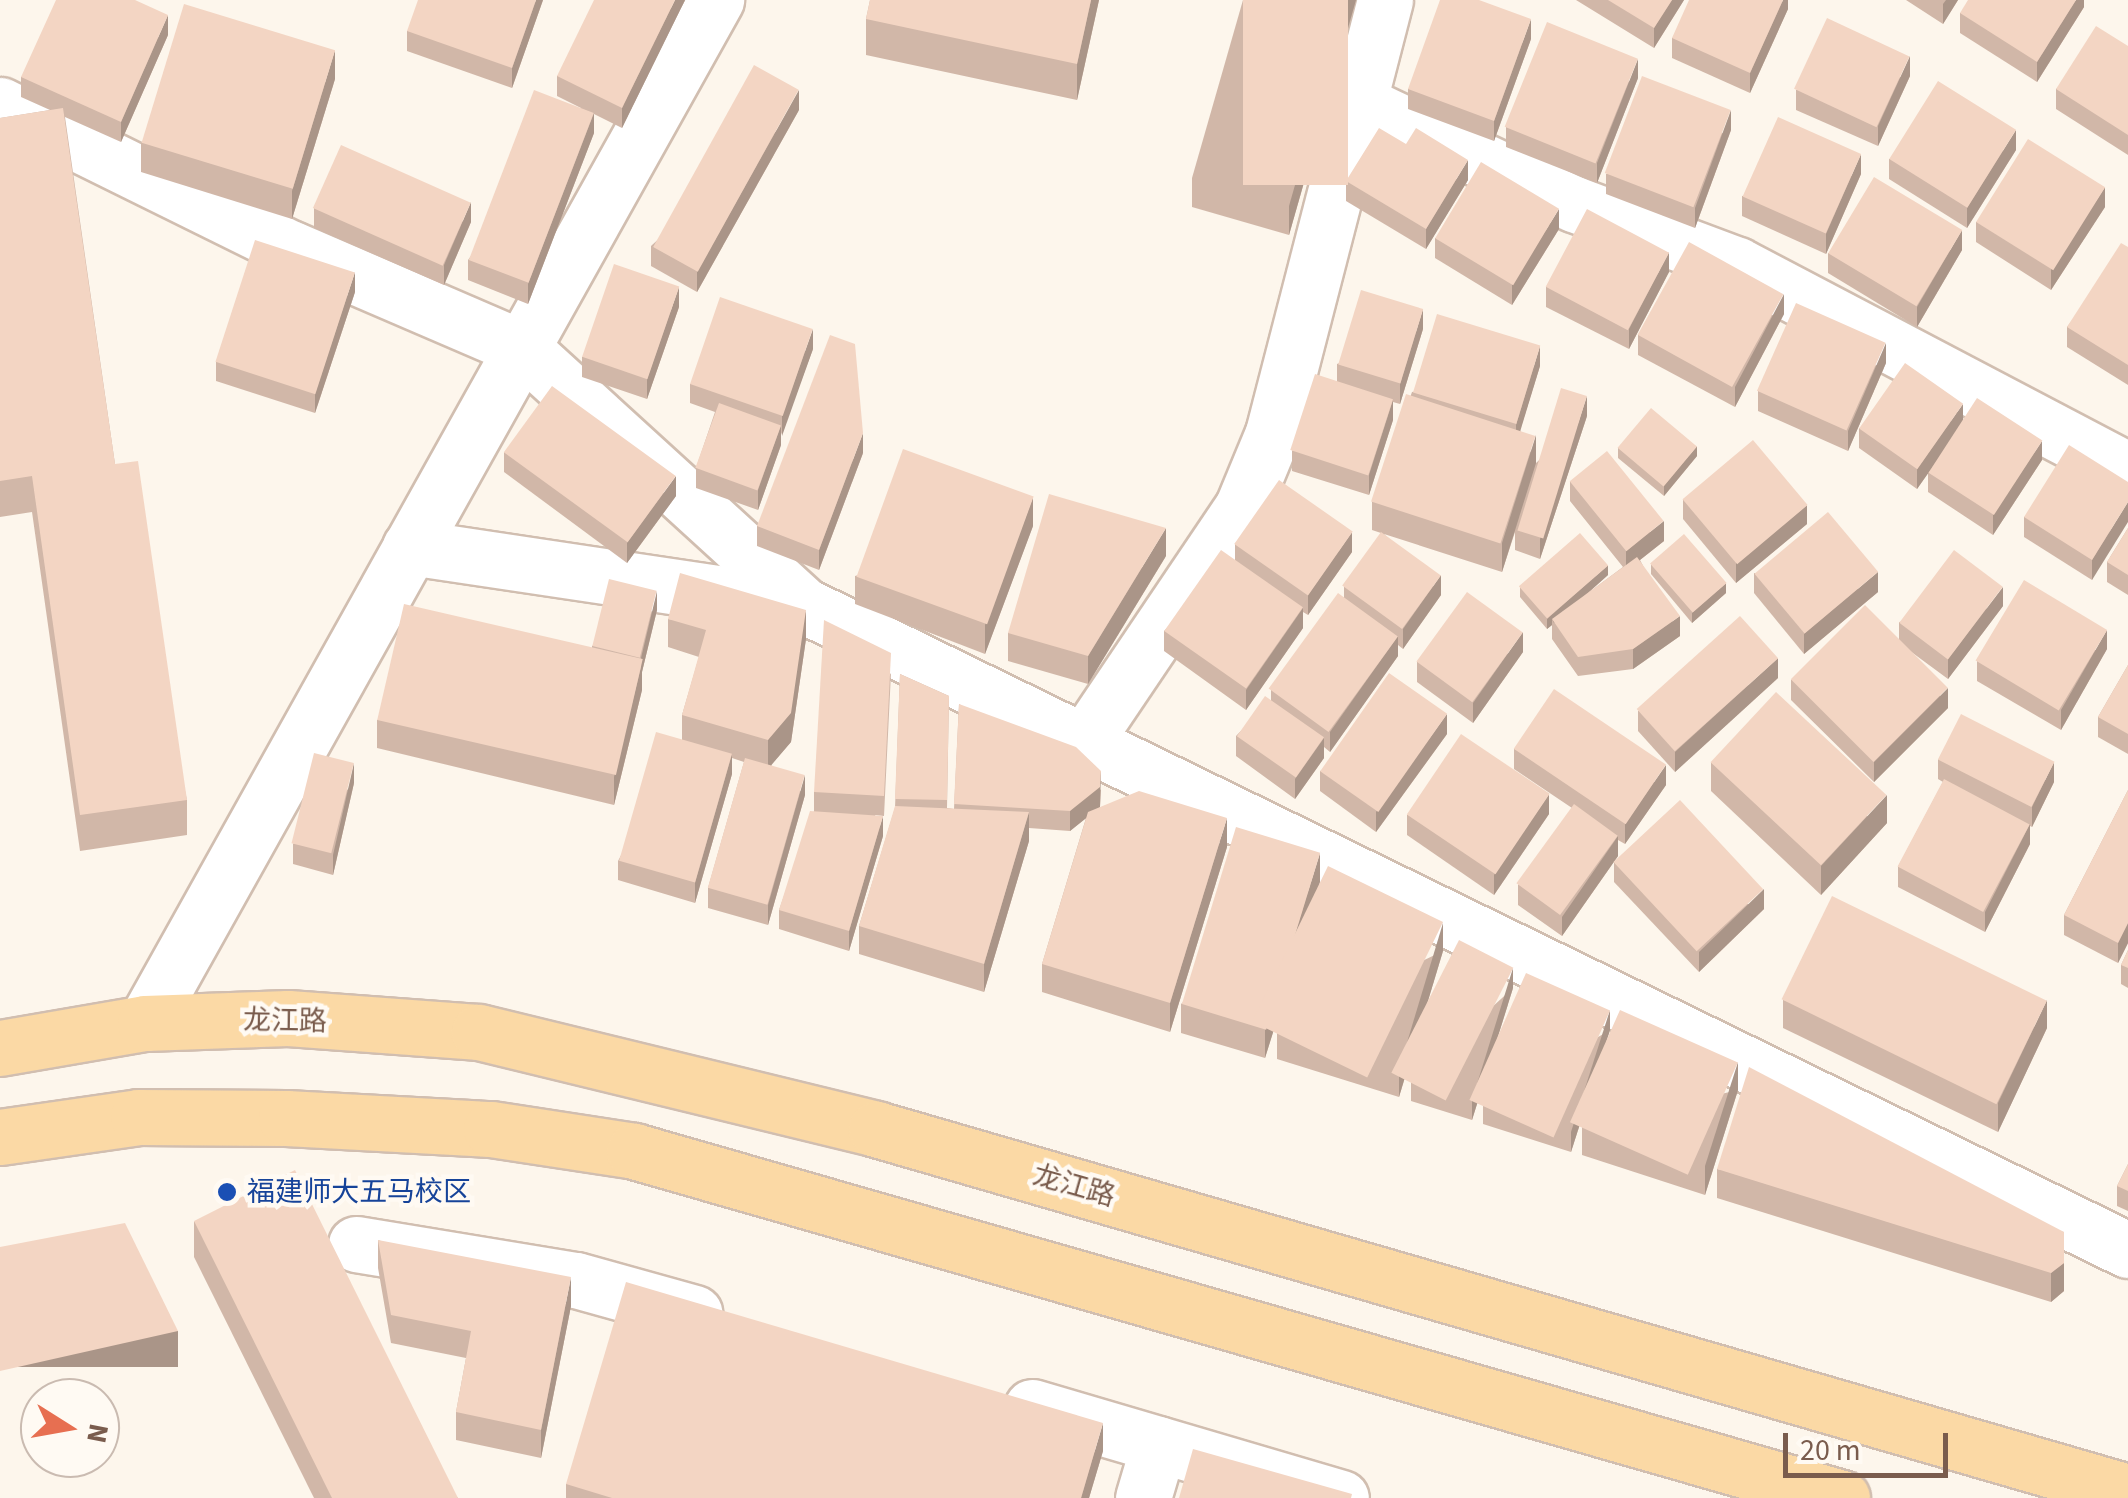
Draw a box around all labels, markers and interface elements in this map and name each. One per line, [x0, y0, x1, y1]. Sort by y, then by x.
street label: 龙江路 [243, 1003, 327, 1039]
street label: 龙江路 [1029, 1158, 1119, 1214]
place label: 福建师大五马校区 [247, 1175, 471, 1209]
marker: 福建师大五马校区 [216, 1181, 238, 1203]
north arrow [20, 1378, 120, 1478]
scale bar [1788, 1413, 1953, 1475]
text: N [76, 1420, 119, 1446]
text: 20 m [1800, 1429, 1861, 1472]

